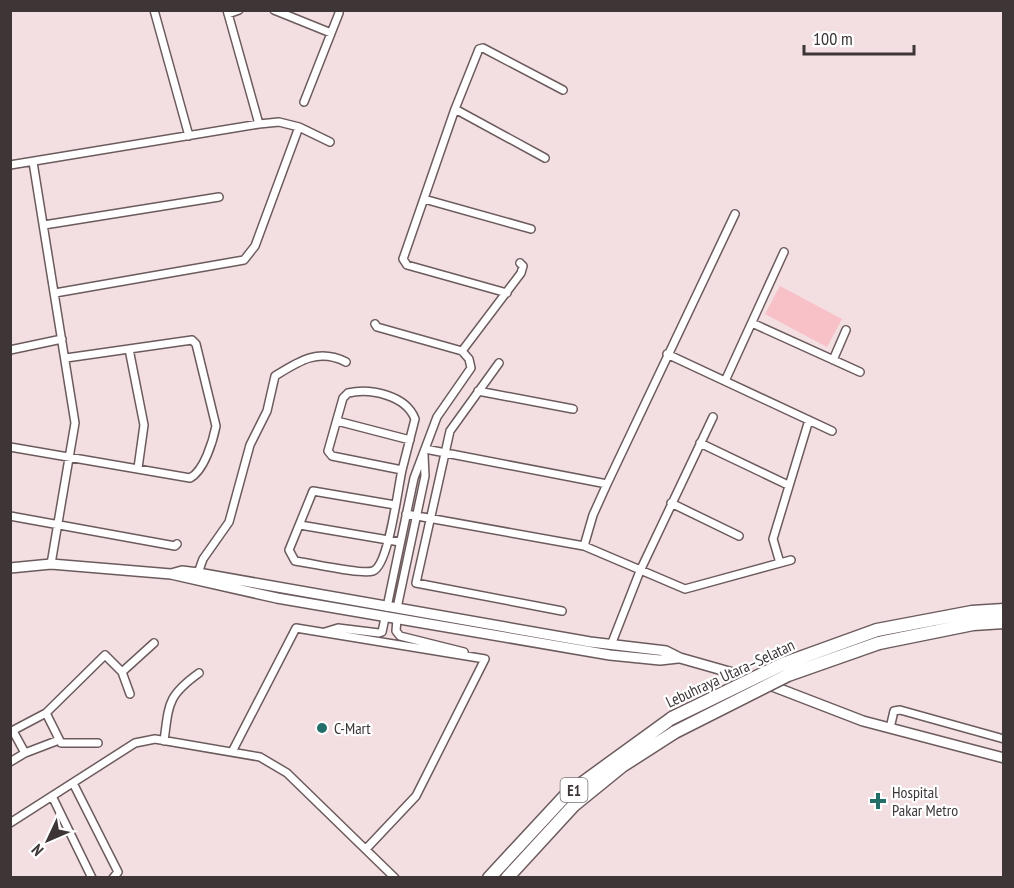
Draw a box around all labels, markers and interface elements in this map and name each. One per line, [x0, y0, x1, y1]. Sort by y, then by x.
scale bar [804, 18, 914, 56]
text: 100 m [813, 27, 853, 50]
street label: Lebuhraya Utara–Selatan [662, 634, 798, 712]
place label: C-Mart [334, 718, 371, 738]
marker: C-Mart [315, 721, 329, 735]
road number: E1 [560, 778, 588, 802]
place label: Hospital Pakar Metro [892, 782, 958, 820]
marker: Hospital Pakar Metro [869, 792, 887, 810]
north arrow [18, 810, 78, 870]
text: N [27, 840, 47, 860]

